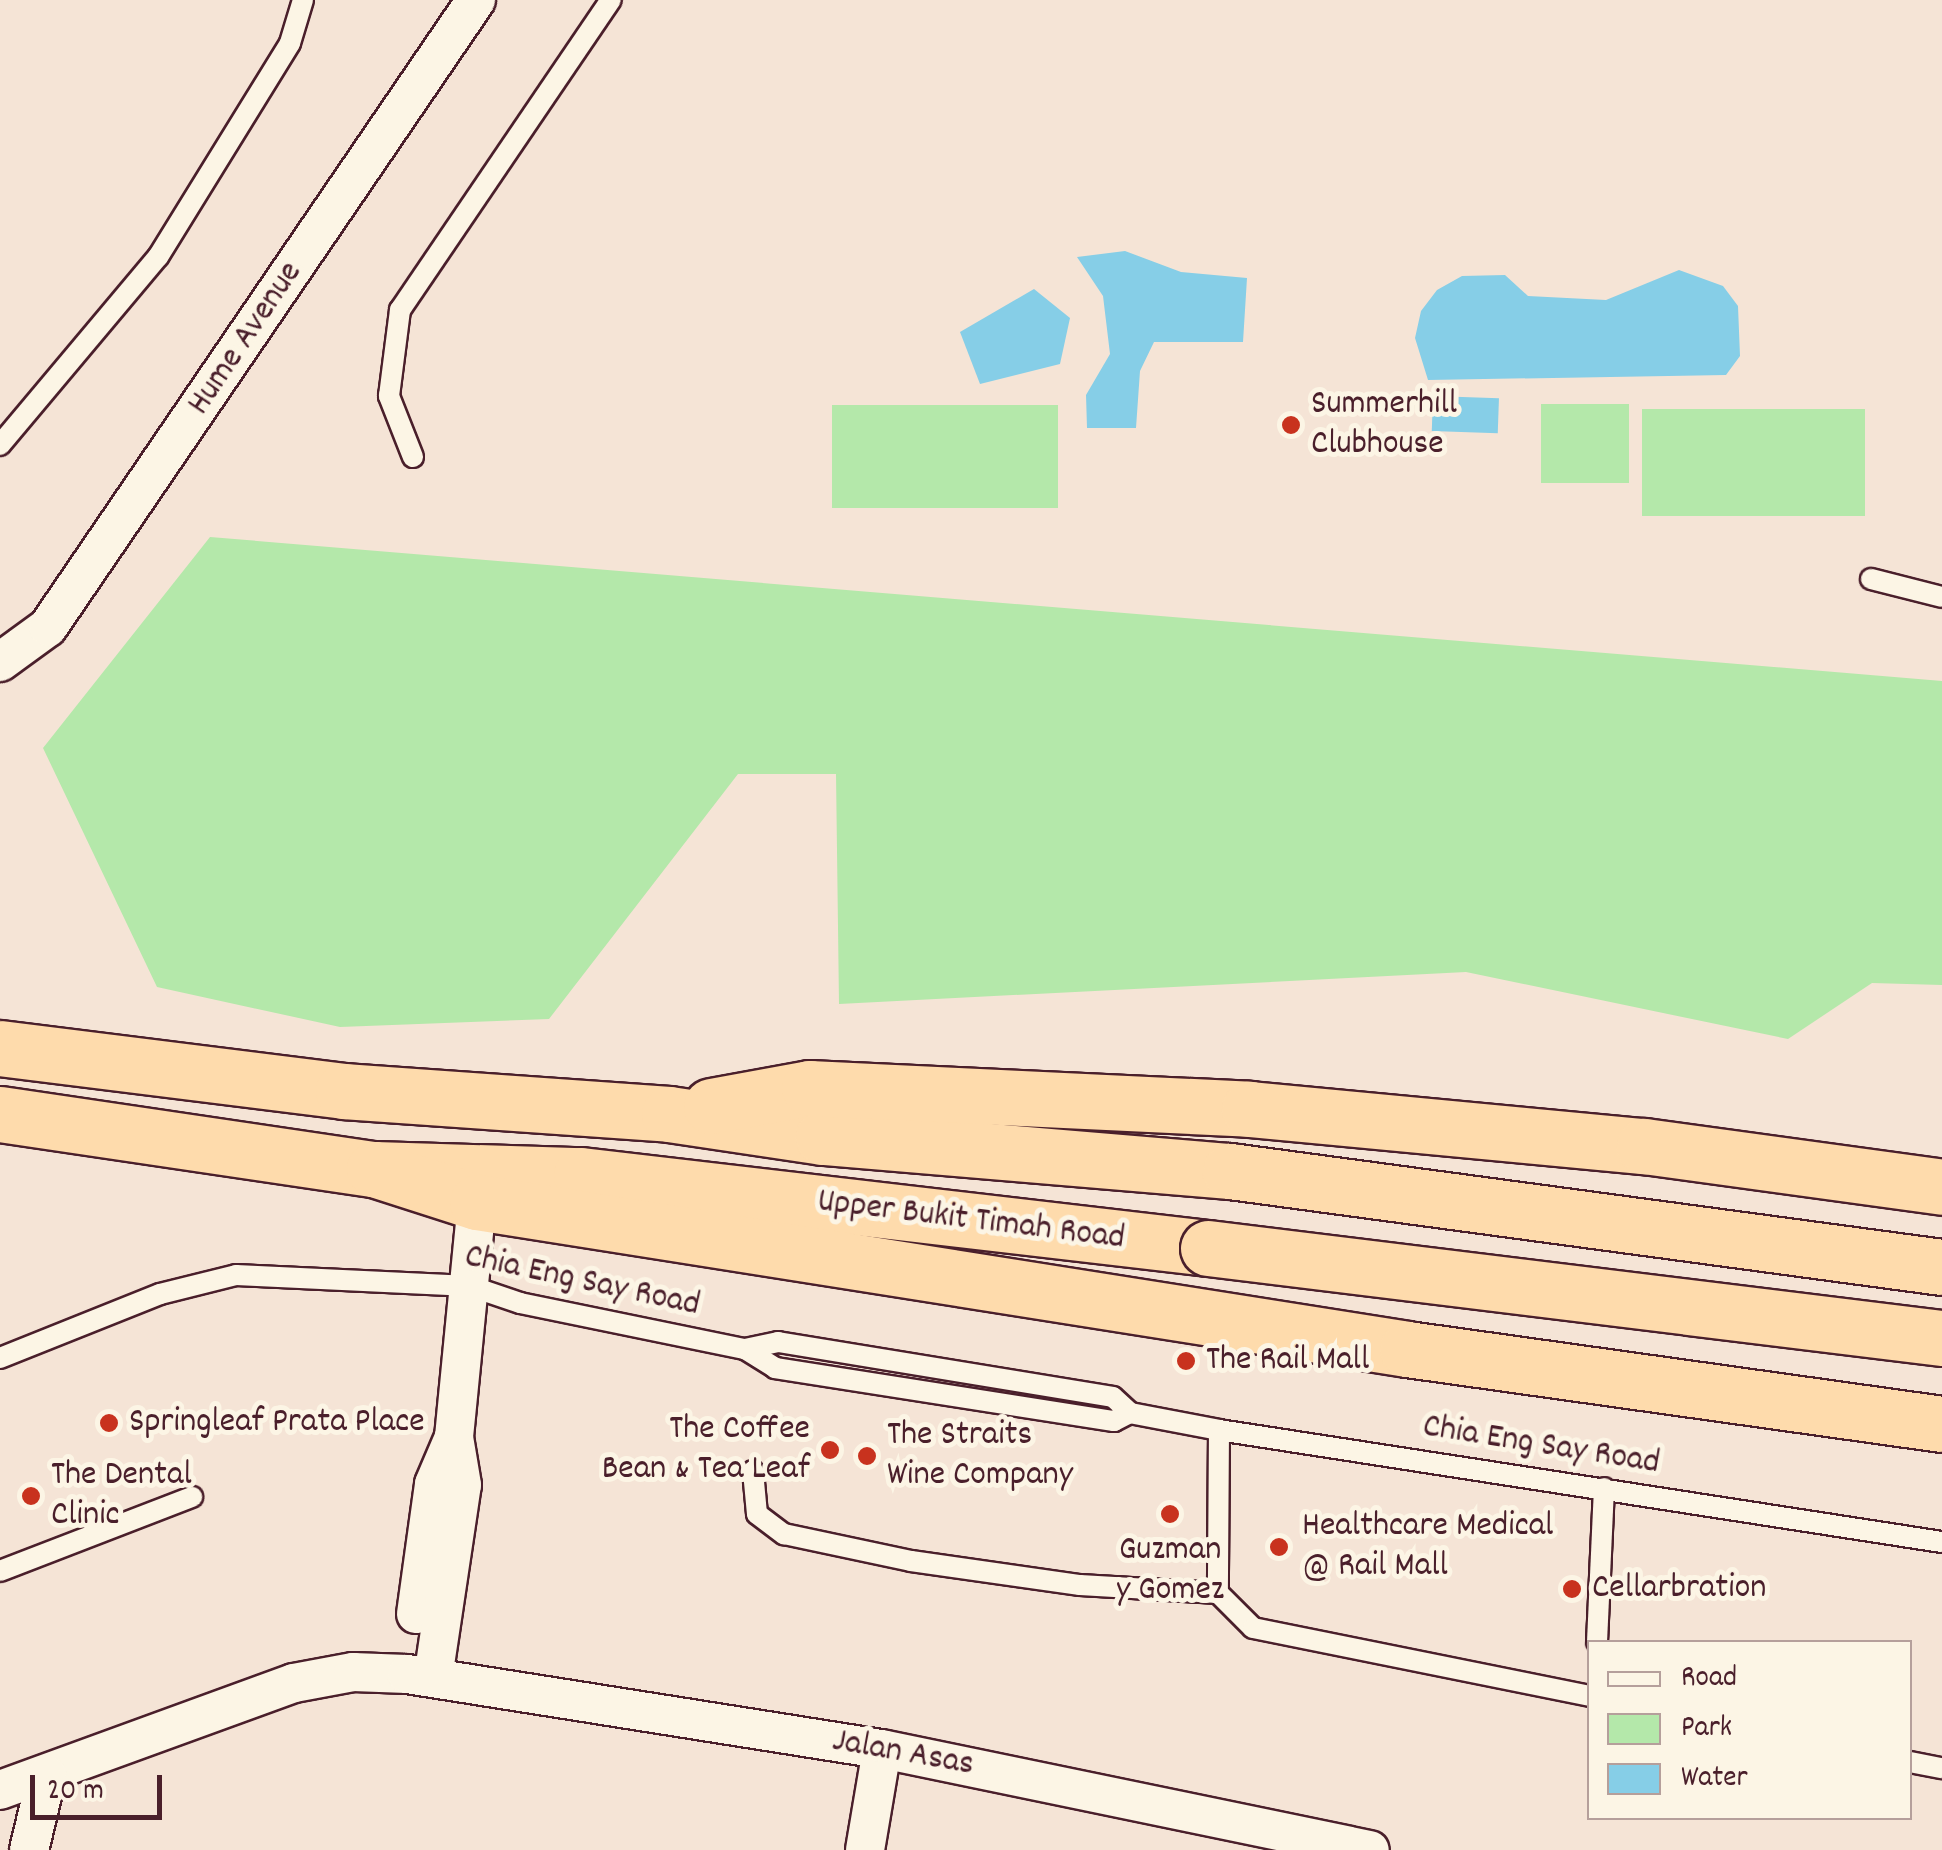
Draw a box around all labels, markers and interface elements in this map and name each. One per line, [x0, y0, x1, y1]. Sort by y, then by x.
street label: Hume Avenue [179, 254, 313, 424]
place label: Summerhill Clubhouse [1311, 384, 1457, 466]
marker: Summerhill Clubhouse [1280, 414, 1302, 436]
street label: Upper Bukit Timah Road [815, 1181, 1127, 1261]
street label: Chia Eng Say Road [461, 1237, 703, 1327]
place label: The Rail Mall [1206, 1340, 1369, 1382]
marker: The Rail Mall [1175, 1350, 1197, 1372]
place label: Springleaf Prata Place [129, 1402, 425, 1444]
street label: Chia Eng Say Road [1420, 1407, 1662, 1485]
place label: The Coffee Bean & Tea Leaf [602, 1409, 810, 1491]
marker: Springleaf Prata Place [98, 1412, 120, 1434]
place label: The Straits Wine Company [887, 1415, 1073, 1497]
marker: The Coffee Bean & Tea Leaf [819, 1439, 841, 1461]
marker: The Straits Wine Company [856, 1445, 878, 1467]
place label: The Dental Clinic [51, 1455, 192, 1537]
marker: The Dental Clinic [20, 1485, 42, 1507]
marker: Guzman y Gomez [1159, 1503, 1181, 1525]
place label: Healthcare Medical @ Rail Mall [1302, 1506, 1553, 1588]
place label: Guzman y Gomez [1116, 1530, 1224, 1612]
marker: Healthcare Medical @ Rail Mall [1266, 1534, 1292, 1560]
place label: Cellarbration [1592, 1568, 1766, 1610]
marker: Cellarbration [1561, 1578, 1583, 1600]
legend [1587, 1640, 1912, 1820]
text: Road [1681, 1658, 1737, 1701]
text: Park [1681, 1708, 1732, 1751]
street label: Jalan Asas [829, 1721, 977, 1787]
scale bar [35, 1755, 168, 1817]
text: Water [1681, 1758, 1748, 1801]
text: 20 m [47, 1771, 104, 1814]

